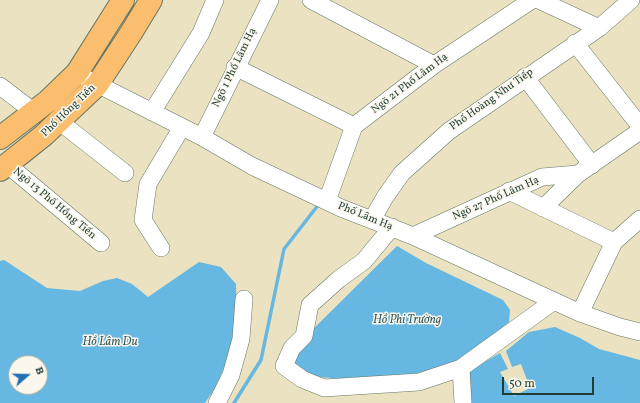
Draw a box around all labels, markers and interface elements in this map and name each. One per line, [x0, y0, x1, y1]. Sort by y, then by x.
street label: Ngõ 1 Phố Lâm Hạ [210, 26, 260, 110]
street label: Ngõ 21 Phố Lâm Hạ [369, 51, 451, 117]
street label: Phố Hoàng Như Tiếp [448, 66, 536, 134]
street label: Phố Hồng Tiến [39, 82, 99, 140]
street label: Ngõ 13 Phố Hồng Tiến [10, 165, 98, 243]
street label: Ngõ 27 Phố Lâm Hạ [451, 174, 541, 224]
street label: Phố Lâm Hạ [335, 200, 395, 234]
water label: Hồ Phi Trường [373, 314, 441, 328]
water label: Hồ Lâm Du [83, 336, 137, 350]
north arrow [8, 355, 48, 395]
text: B [30, 365, 47, 377]
scale bar [504, 369, 596, 395]
text: 50 m [509, 376, 535, 392]

